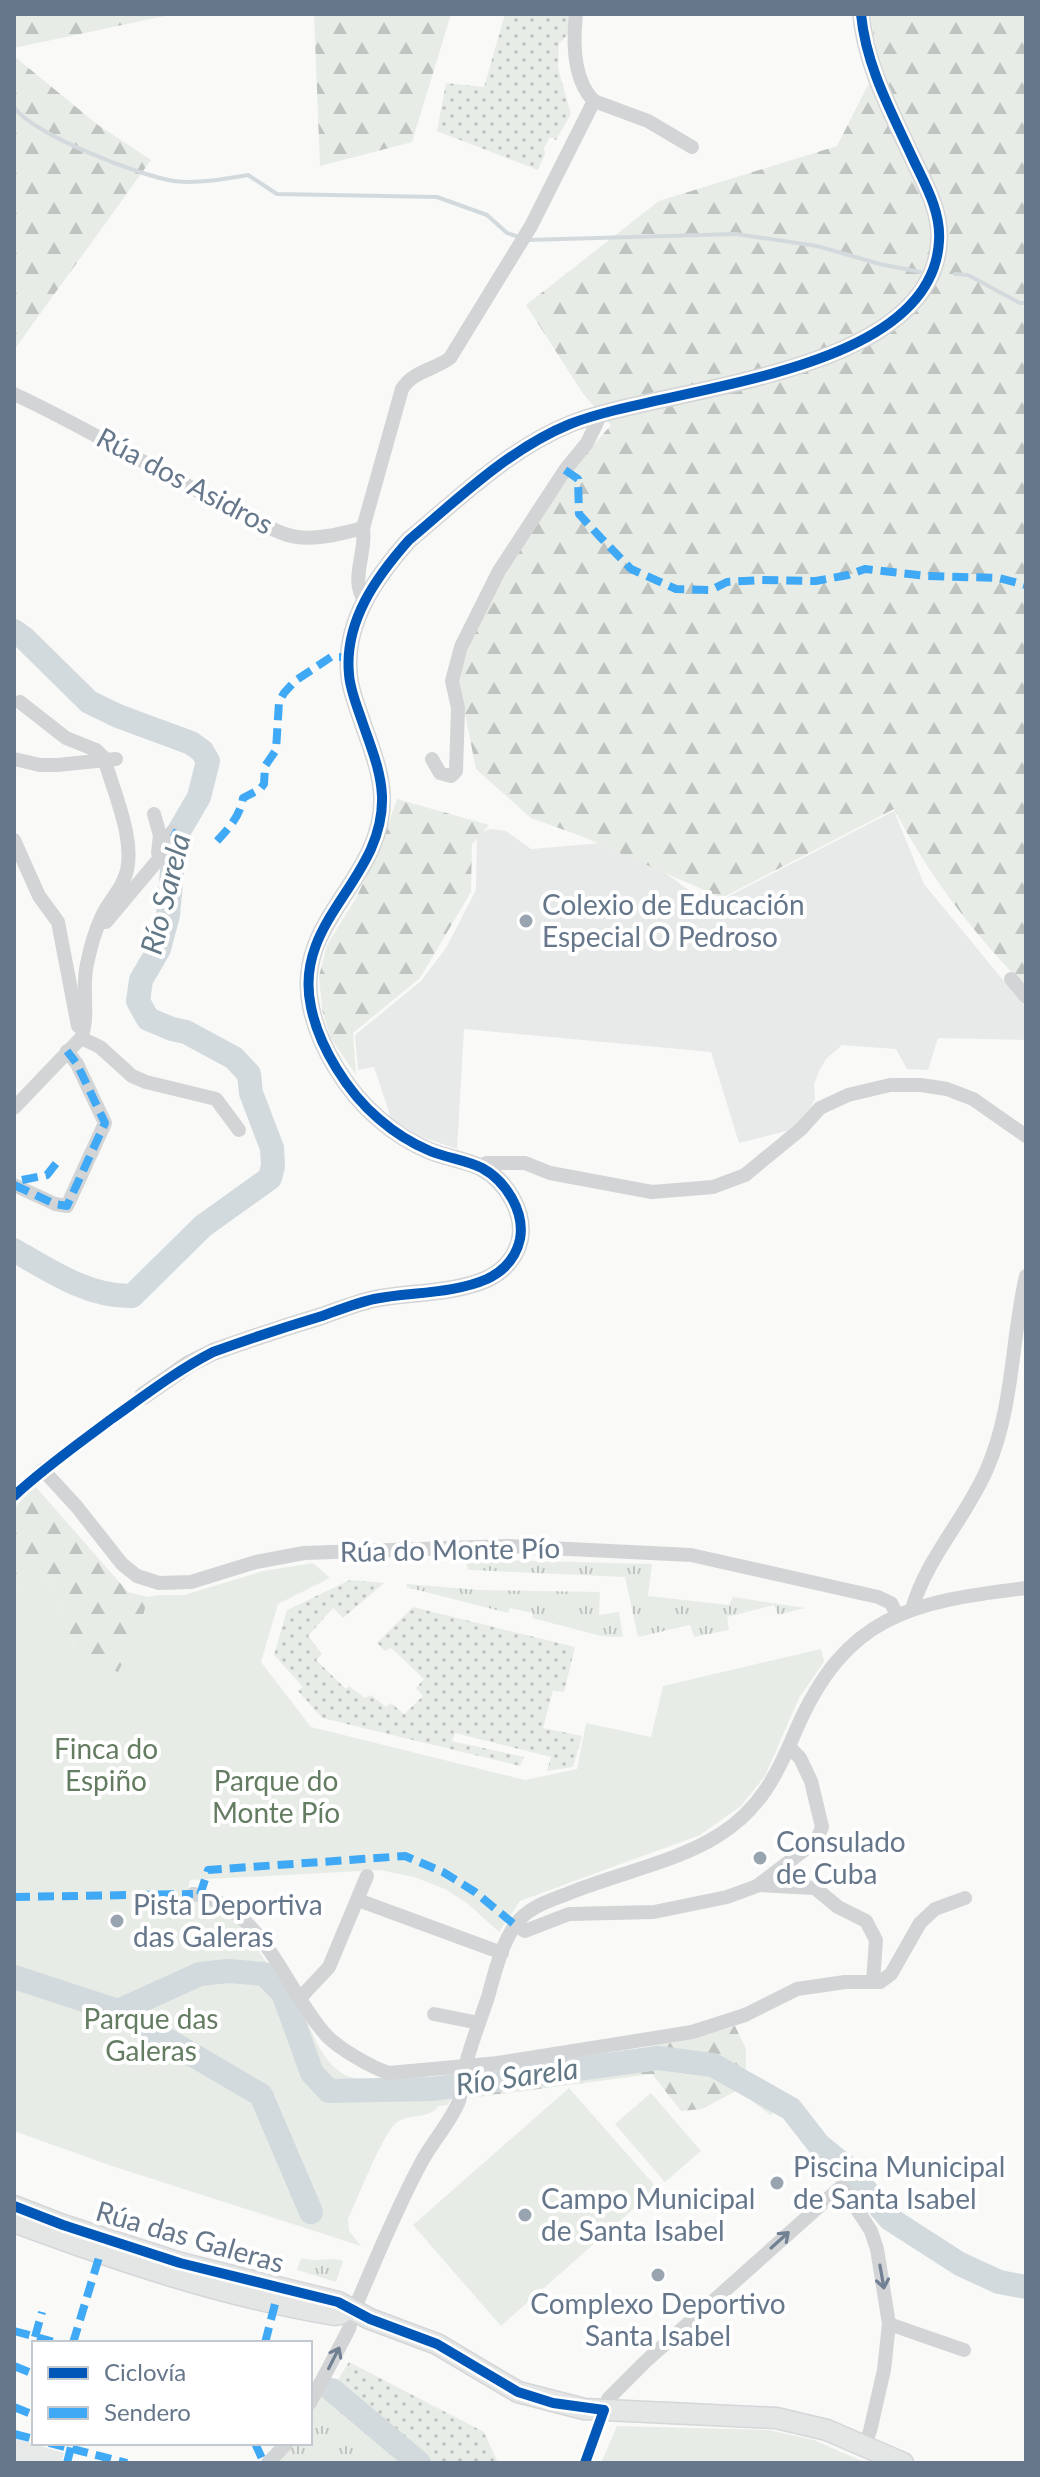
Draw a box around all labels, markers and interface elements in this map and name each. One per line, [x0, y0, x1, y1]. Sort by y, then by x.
street label: Rúa dos Asidros [92, 419, 279, 541]
water label: Río Sarela [132, 829, 196, 958]
place label: Colexio de Educación Especial O Pedroso [542, 887, 805, 953]
marker: Colexio de Educación Especial O Pedroso [517, 912, 535, 930]
street label: Rúa do Monte Pío [339, 1530, 561, 1568]
park label: Finca do Espiño [54, 1731, 158, 1797]
park label: Parque do Monte Pío [212, 1763, 340, 1829]
place label: Consulado de Cuba [776, 1824, 906, 1890]
marker: Consulado de Cuba [751, 1849, 769, 1867]
place label: Pista Deportiva das Galeras [133, 1887, 323, 1953]
marker: Pista Deportiva das Galeras [108, 1912, 126, 1930]
park label: Parque das Galeras [84, 2001, 218, 2067]
water label: Río Sarela [453, 2049, 580, 2101]
place label: Piscina Municipal de Santa Isabel [793, 2149, 1005, 2215]
marker: Piscina Municipal de Santa Isabel [768, 2174, 786, 2192]
place label: Campo Municipal de Santa Isabel [541, 2181, 755, 2247]
street label: Rúa das Galeras [92, 2193, 288, 2279]
marker: Campo Municipal de Santa Isabel [516, 2206, 534, 2224]
one-way arrow [770, 2232, 790, 2250]
one-way arrow [876, 2264, 891, 2289]
marker: Complexo Deportivo Santa Isabel [649, 2266, 667, 2284]
place label: Complexo Deportivo Santa Isabel [530, 2286, 786, 2352]
legend [32, 2341, 312, 2445]
one-way arrow [327, 2347, 343, 2371]
text: Ciclovía [104, 2357, 186, 2386]
text: Sendero [104, 2397, 191, 2426]

